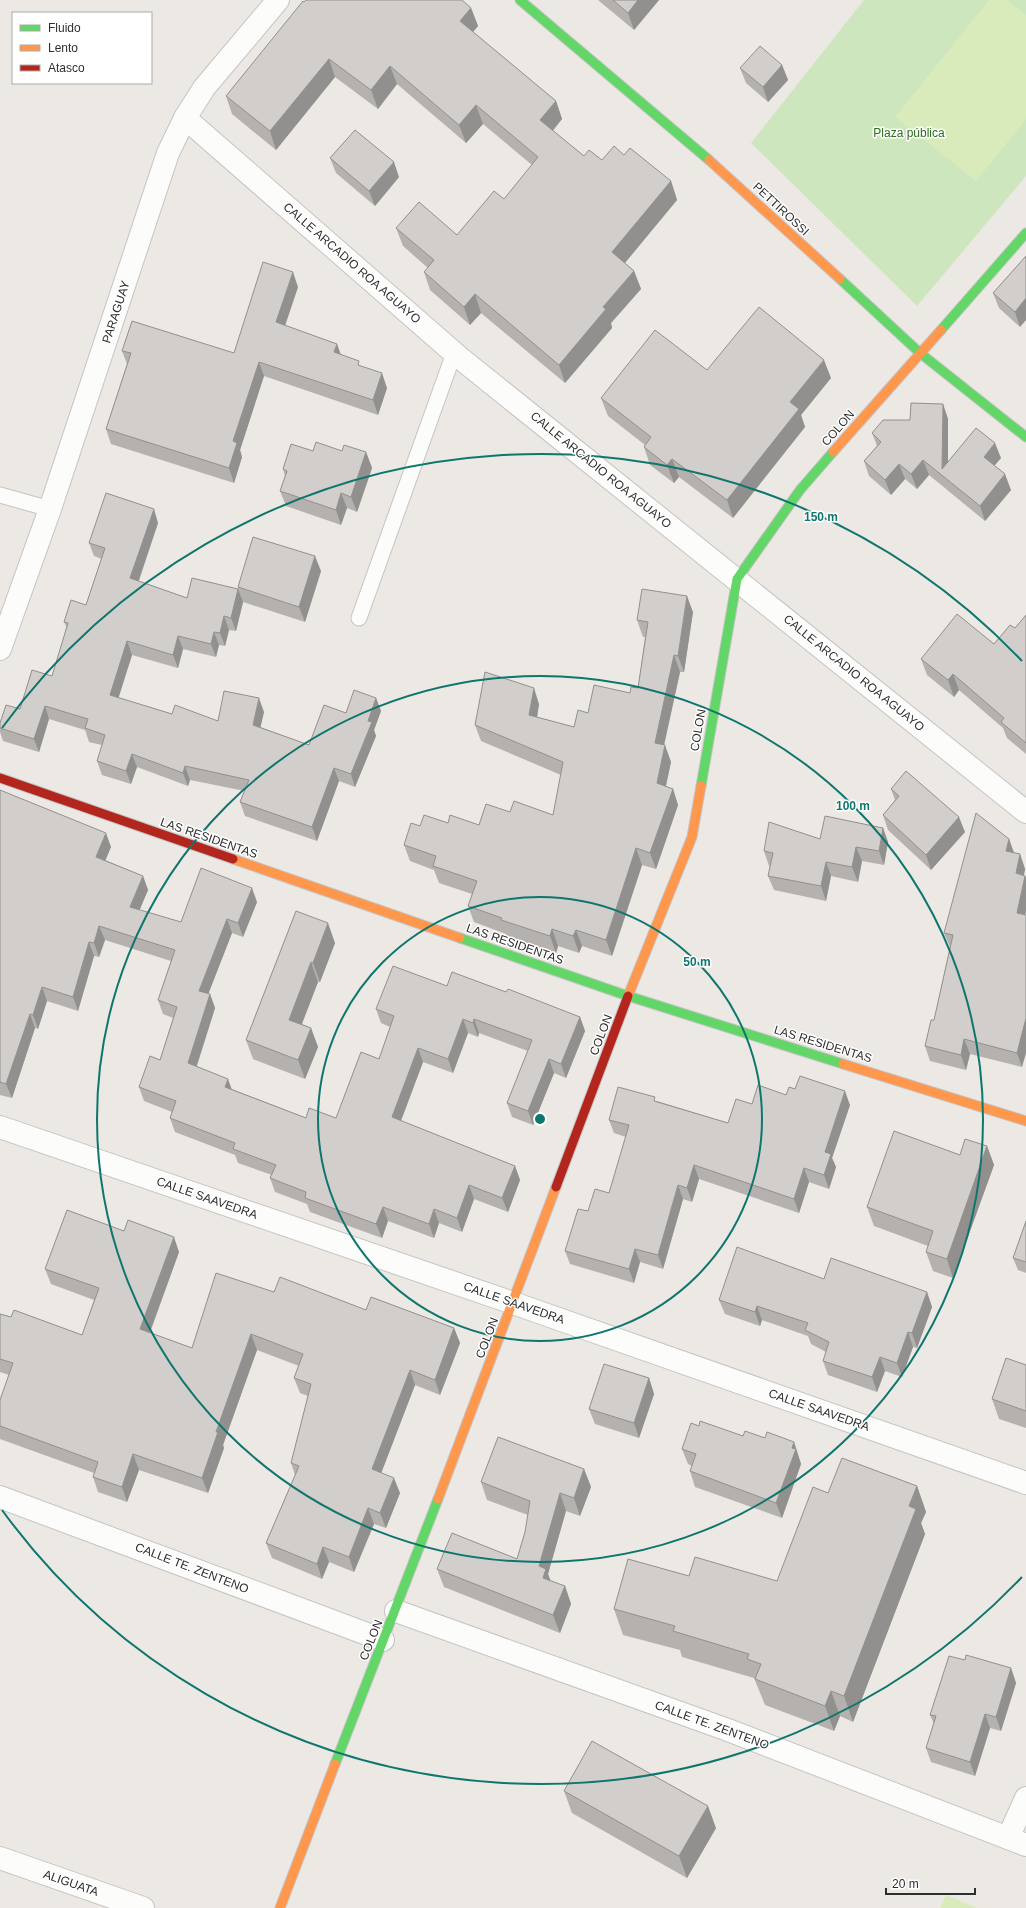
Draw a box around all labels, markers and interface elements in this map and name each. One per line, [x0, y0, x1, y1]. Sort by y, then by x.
legend [12, 12, 152, 84]
text: Fluido [48, 21, 81, 35]
text: Lento [48, 41, 78, 55]
text: Atasco [48, 61, 85, 75]
park label: Plaza pública [873, 126, 945, 140]
street label: PETTIROSSI [750, 180, 812, 238]
street label: CALLE ARCADIO ROA AGUAYO [281, 200, 423, 326]
street label: PARAGUAY [99, 279, 133, 345]
street label: COLON [819, 407, 857, 449]
street label: CALLE ARCADIO ROA AGUAYO [528, 409, 674, 531]
text: 150 m [804, 510, 838, 524]
street label: CALLE ARCADIO ROA AGUAYO [781, 612, 927, 734]
street label: COLON [687, 708, 709, 752]
text: 100 m [836, 799, 870, 813]
street label: LAS RESIDENTAS [159, 815, 259, 861]
street label: LAS RESIDENTAS [465, 921, 565, 967]
text: 50 m [683, 955, 711, 969]
street label: COLON [587, 1013, 615, 1057]
street label: LAS RESIDENTAS [772, 1022, 874, 1066]
centre of rings [533, 1112, 547, 1126]
street label: CALLE SAAVEDRA [155, 1174, 259, 1222]
street label: CALLE SAAVEDRA [462, 1279, 566, 1327]
street label: COLON [473, 1316, 501, 1360]
street label: CALLE SAAVEDRA [767, 1386, 871, 1434]
street label: CALLE TE. ZENTENO [133, 1540, 251, 1596]
street label: COLON [357, 1618, 385, 1662]
street label: CALLE TE. ZENTENO [653, 1698, 771, 1752]
street label: ALIGUATA [42, 1867, 100, 1899]
scale bar [886, 1870, 975, 1896]
text: 20 m [892, 1877, 919, 1891]

